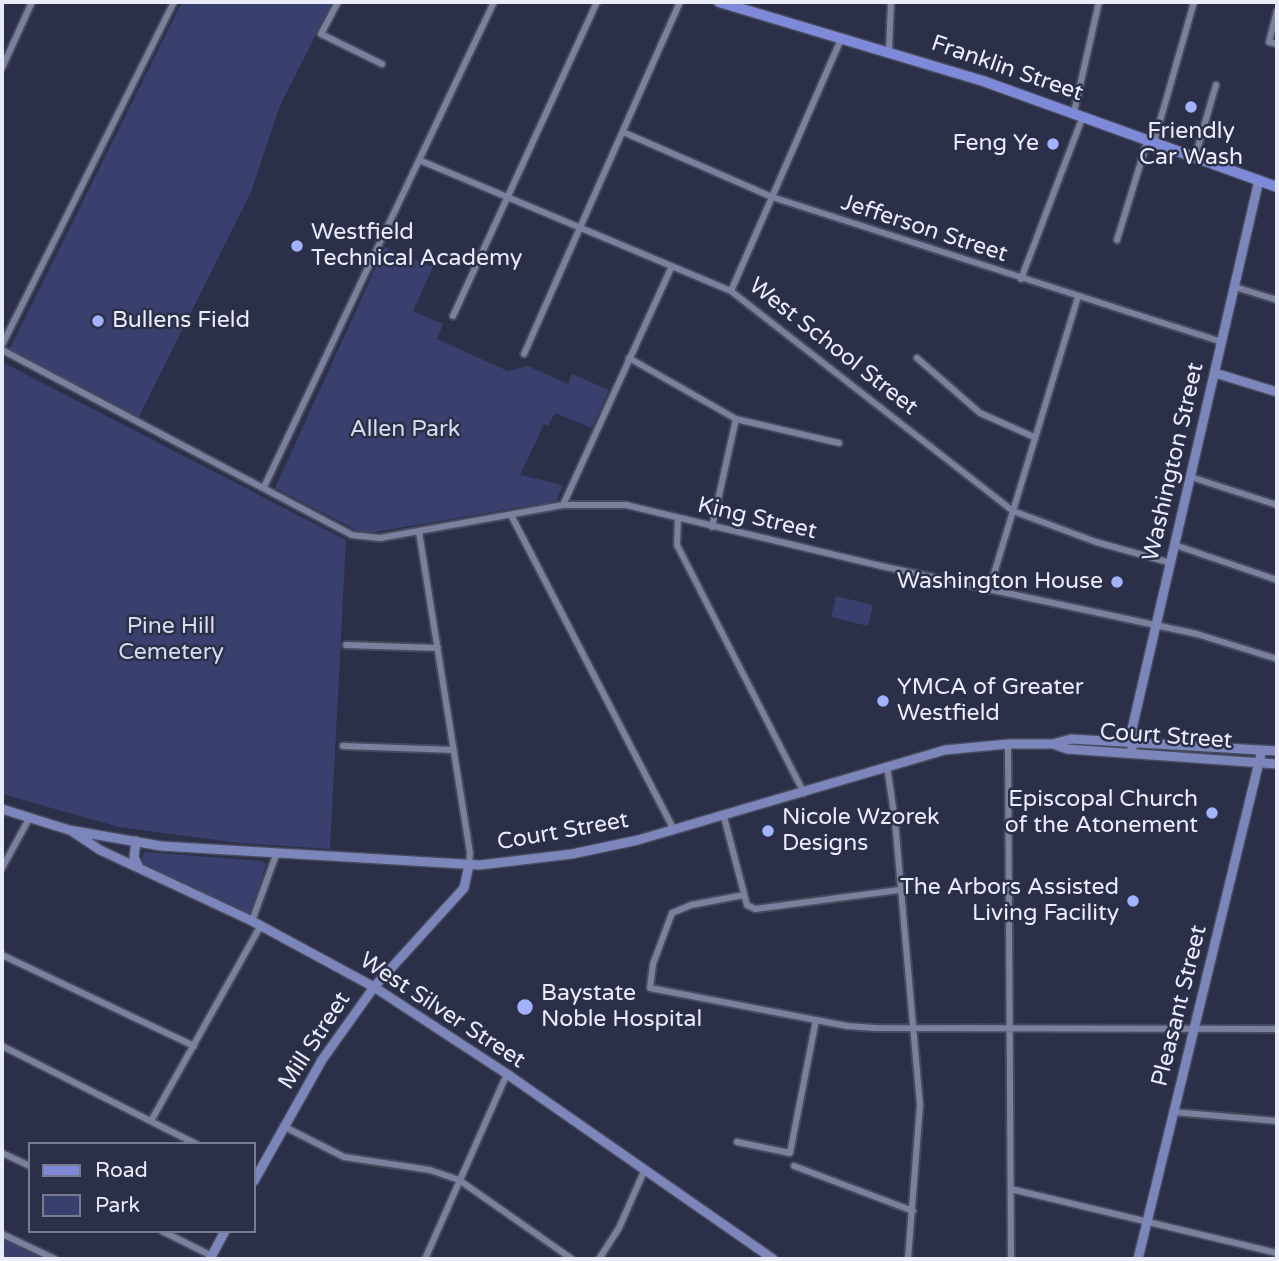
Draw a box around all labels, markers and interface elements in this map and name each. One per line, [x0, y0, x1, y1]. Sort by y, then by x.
street label: Franklin Street [927, 30, 1087, 108]
marker: Friendly Car Wash [1183, 99, 1199, 115]
place label: Friendly Car Wash [1139, 118, 1243, 172]
place label: Feng Ye [952, 130, 1039, 158]
marker: Feng Ye [1045, 136, 1061, 152]
street label: Jefferson Street [837, 189, 1011, 269]
place label: Westfield Technical Academy [311, 219, 522, 273]
marker: Westfield Technical Academy [289, 238, 305, 254]
street label: West School Street [743, 272, 923, 422]
place label: Bullens Field [112, 307, 250, 335]
marker: Bullens Field [90, 313, 106, 329]
street label: Washington Street [1138, 360, 1210, 564]
park label: Allen Park [350, 416, 460, 444]
street label: King Street [695, 492, 819, 546]
place label: Washington House [897, 568, 1103, 596]
marker: Washington House [1109, 574, 1125, 590]
park label: Pine Hill Cemetery [118, 613, 224, 667]
place label: YMCA of Greater Westfield [897, 674, 1084, 728]
marker: YMCA of Greater Westfield [875, 693, 891, 709]
street label: Court Street [1099, 719, 1233, 755]
place label: Episcopal Church of the Atonement [1005, 786, 1198, 840]
place label: Nicole Wzorek Designs [782, 804, 940, 858]
marker: Episcopal Church of the Atonement [1204, 805, 1220, 821]
street label: Court Street [495, 807, 631, 857]
marker: Nicole Wzorek Designs [760, 823, 776, 839]
place label: The Arbors Assisted Living Facility [900, 874, 1119, 928]
marker: The Arbors Assisted Living Facility [1125, 893, 1141, 909]
street label: Pleasant Street [1147, 923, 1213, 1089]
street label: West Silver Street [354, 947, 530, 1075]
place label: Baystate Noble Hospital [541, 980, 702, 1034]
street label: Mill Street [273, 987, 357, 1095]
marker: Baystate Noble Hospital [515, 997, 535, 1017]
legend [28, 1142, 256, 1233]
text: Road [95, 1158, 148, 1183]
text: Park [95, 1193, 140, 1218]

